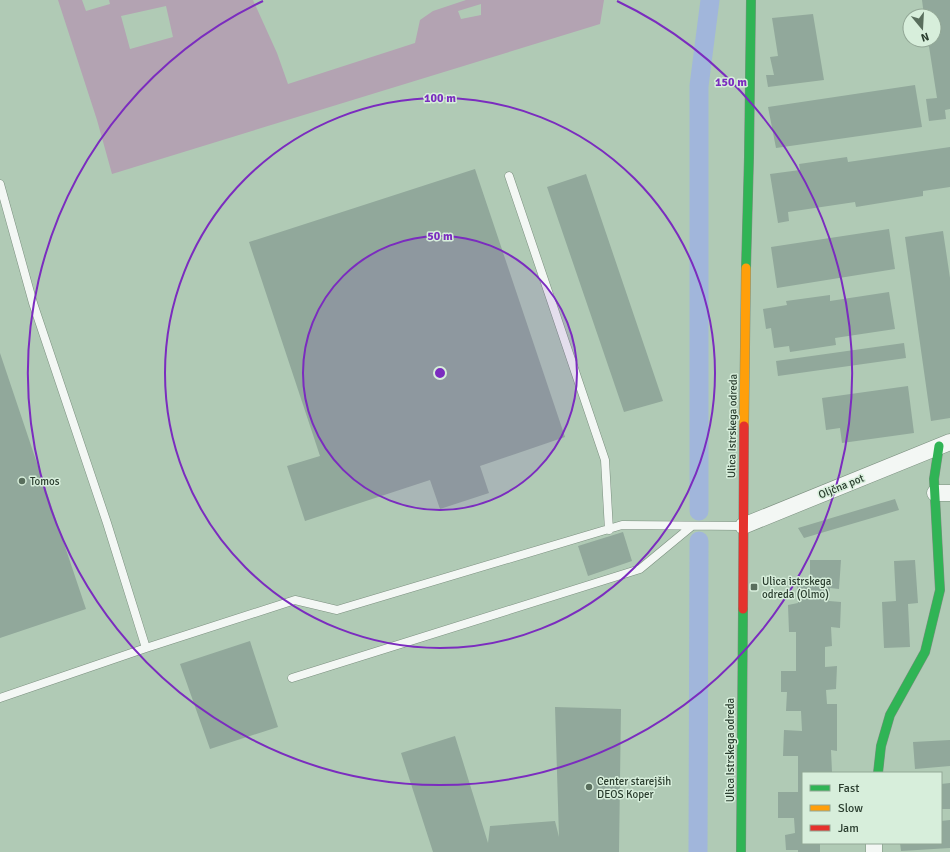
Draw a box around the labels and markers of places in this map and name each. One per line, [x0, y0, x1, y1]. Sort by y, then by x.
centre of rings [433, 366, 447, 380]
place label: Tomos [30, 475, 60, 488]
marker: Tomos [17, 476, 27, 486]
place label: Ulica istrskega odreda (Olmo) [762, 575, 832, 601]
marker: Ulica istrskega odreda (Olmo) [749, 582, 759, 592]
place label: Center starejših DEOS Koper [597, 775, 671, 801]
marker: Center starejših DEOS Koper [584, 782, 594, 792]

